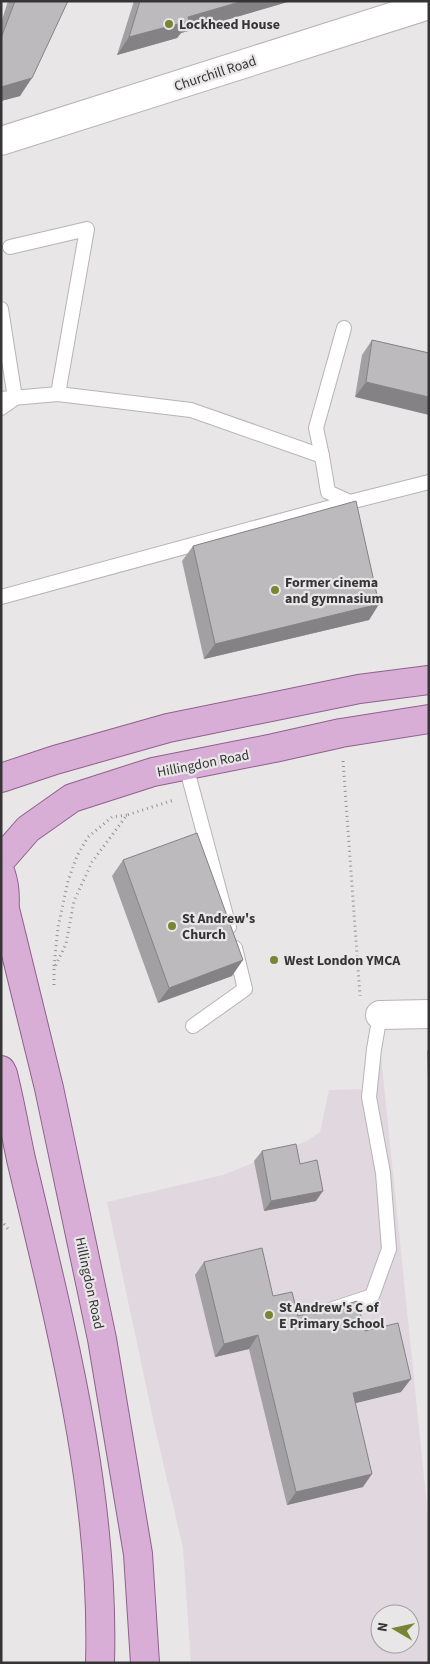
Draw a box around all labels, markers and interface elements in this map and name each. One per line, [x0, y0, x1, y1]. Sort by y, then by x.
place label: Lockheed House [179, 15, 280, 35]
marker: Lockheed House [163, 18, 175, 30]
street label: Churchill Road [172, 51, 259, 97]
place label: Former cinema and gymnasium [285, 573, 383, 609]
marker: Former cinema and gymnasium [269, 584, 281, 596]
street label: Hillingdon Road [155, 745, 251, 783]
place label: St Andrew's Church [182, 909, 255, 945]
marker: St Andrew's Church [166, 920, 178, 932]
place label: West London YMCA [284, 951, 401, 971]
marker: West London YMCA [268, 954, 280, 966]
street label: Hillingdon Road [70, 1235, 109, 1331]
place label: St Andrew's C of E Primary School [279, 1298, 384, 1334]
marker: St Andrew's C of E Primary School [263, 1309, 275, 1321]
north arrow [370, 1604, 420, 1654]
text: N [373, 1621, 394, 1633]

